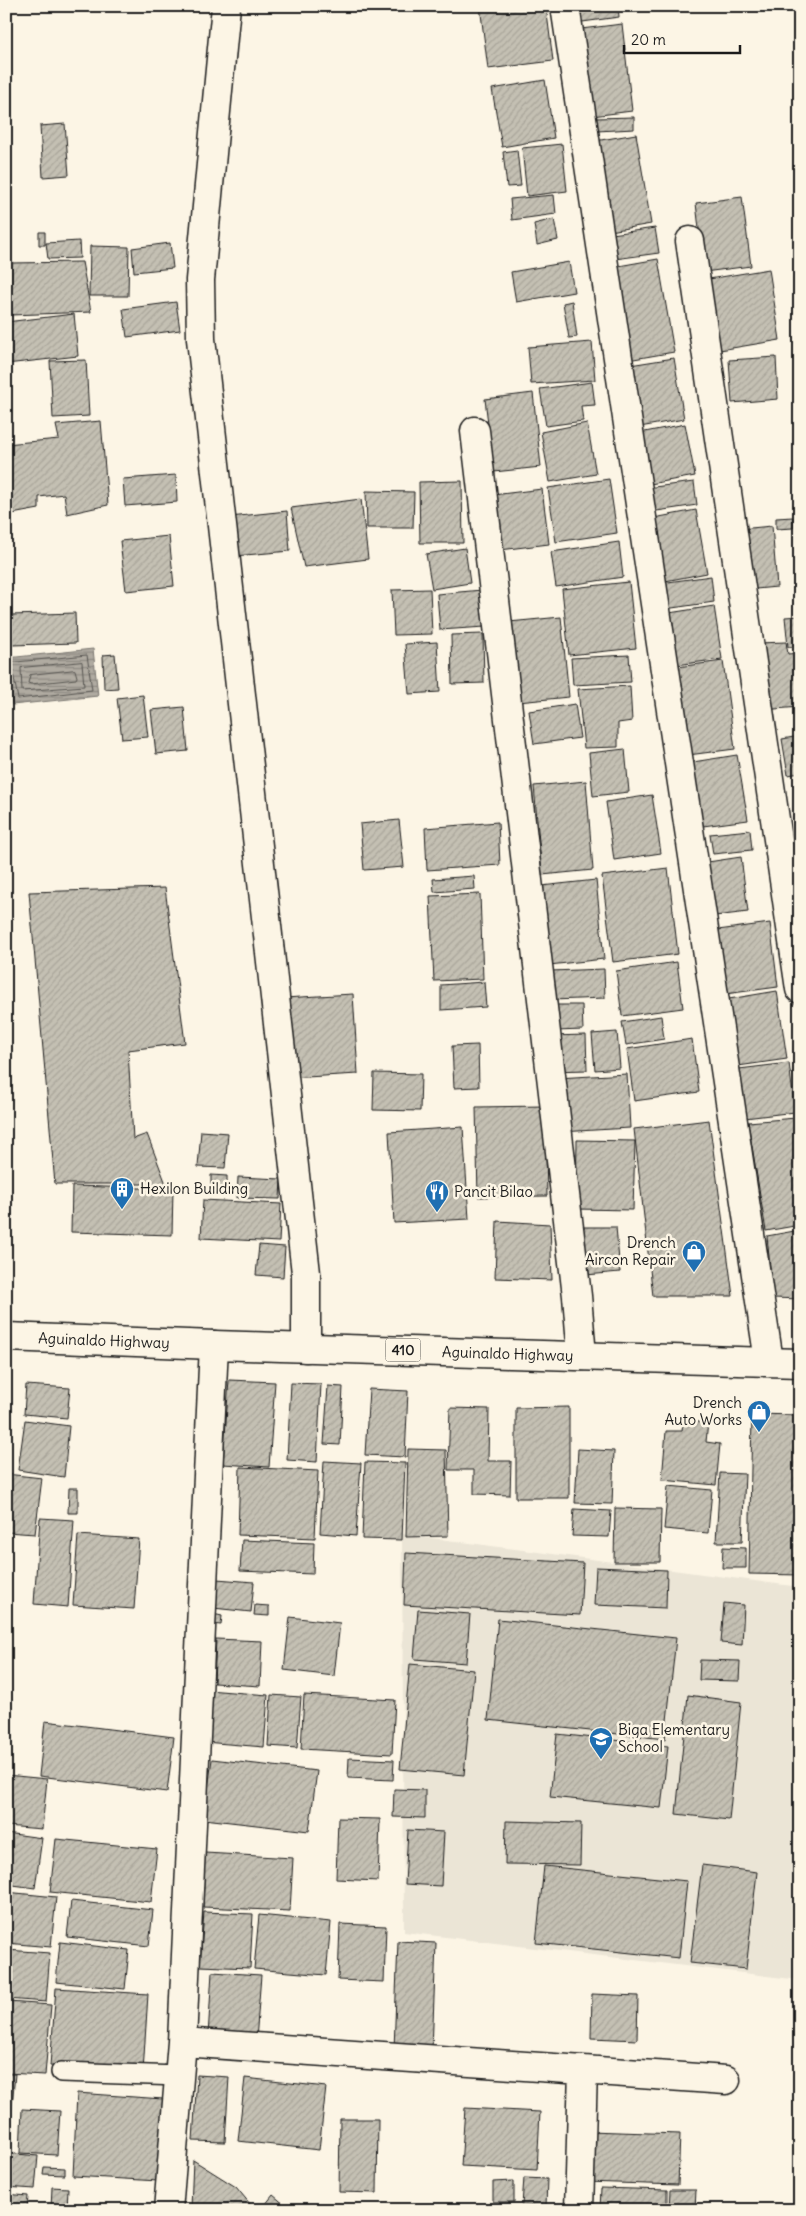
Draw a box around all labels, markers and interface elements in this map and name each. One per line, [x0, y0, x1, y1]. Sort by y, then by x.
scale bar [624, 22, 740, 54]
text: 20 m [631, 30, 666, 49]
building icon: Hexilon Building [109, 1176, 135, 1210]
place label: Hexilon Building [140, 1179, 248, 1198]
restaurant icon: Pancit Bilao [424, 1179, 450, 1213]
place label: Pancit Bilao [454, 1182, 533, 1201]
place label: Drench Aircon Repair [585, 1233, 676, 1269]
shop icon: Drench Aircon Repair [681, 1239, 707, 1273]
street label: Aguinaldo Highway [38, 1328, 170, 1352]
road number: 410 [386, 1338, 420, 1362]
street label: Aguinaldo Highway [442, 1342, 574, 1365]
place label: Drench Auto Works [664, 1393, 742, 1429]
shop icon: Drench Auto Works [746, 1399, 772, 1433]
place label: Biga Elementary School [618, 1720, 730, 1756]
school or university icon: Biga Elementary School [588, 1726, 614, 1760]

